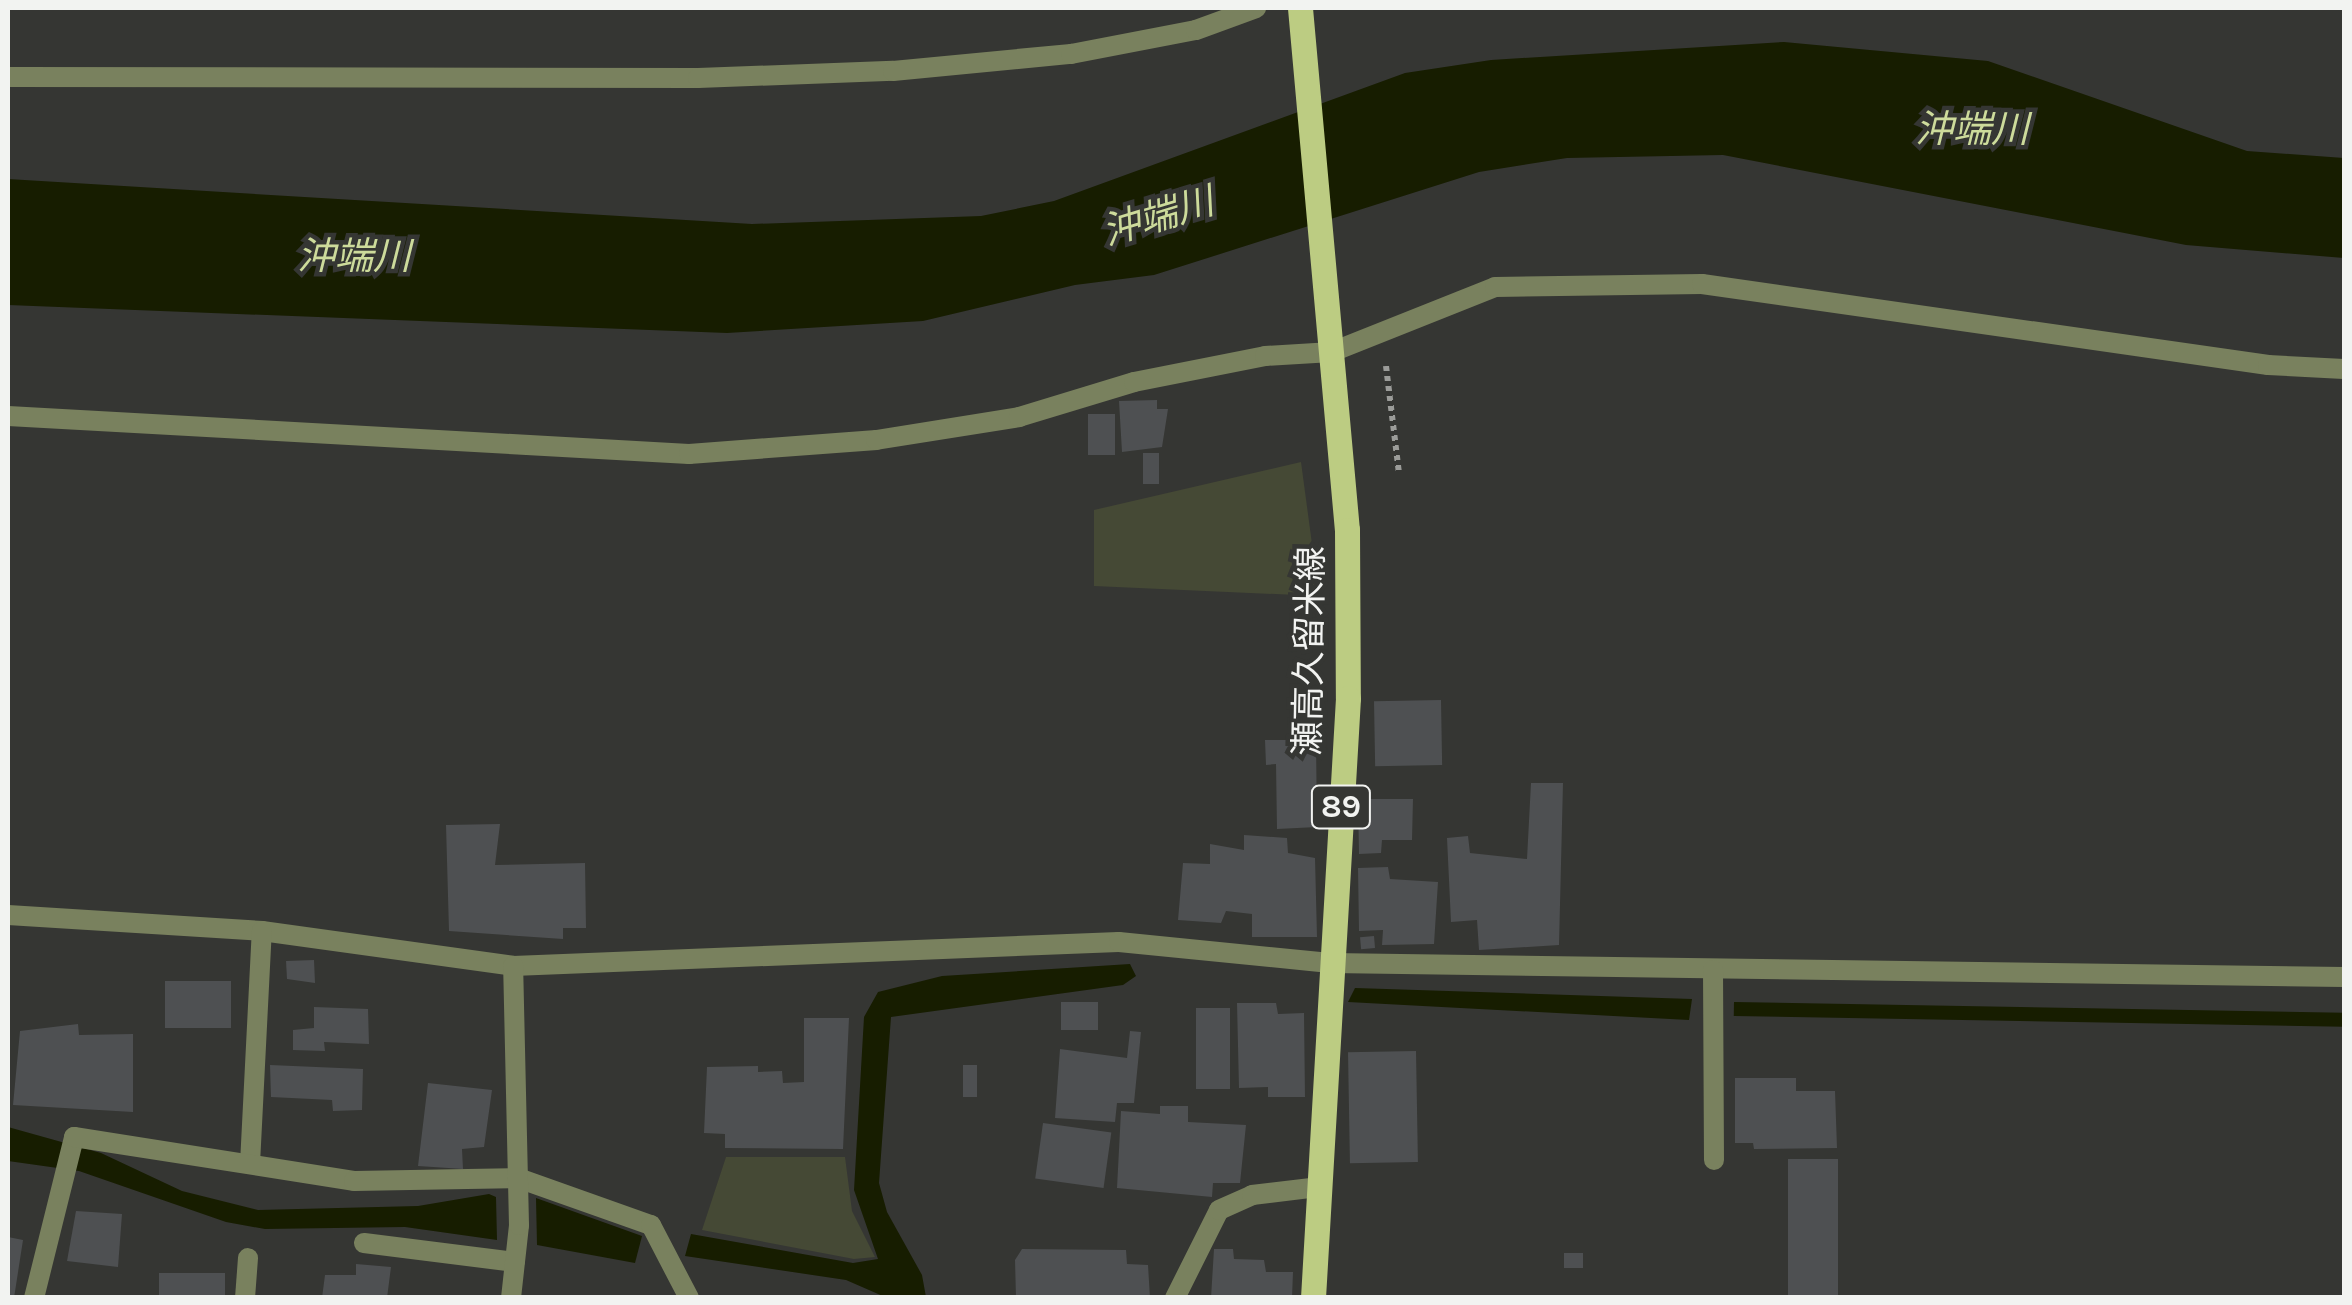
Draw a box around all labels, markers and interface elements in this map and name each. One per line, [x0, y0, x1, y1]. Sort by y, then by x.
water label: 沖端川 [1915, 107, 2029, 153]
water label: 沖端川 [1097, 179, 1219, 255]
water label: 沖端川 [297, 234, 411, 280]
street label: 瀬高久留米線 [1287, 546, 1333, 756]
road number: 89 [1308, 780, 1374, 834]

